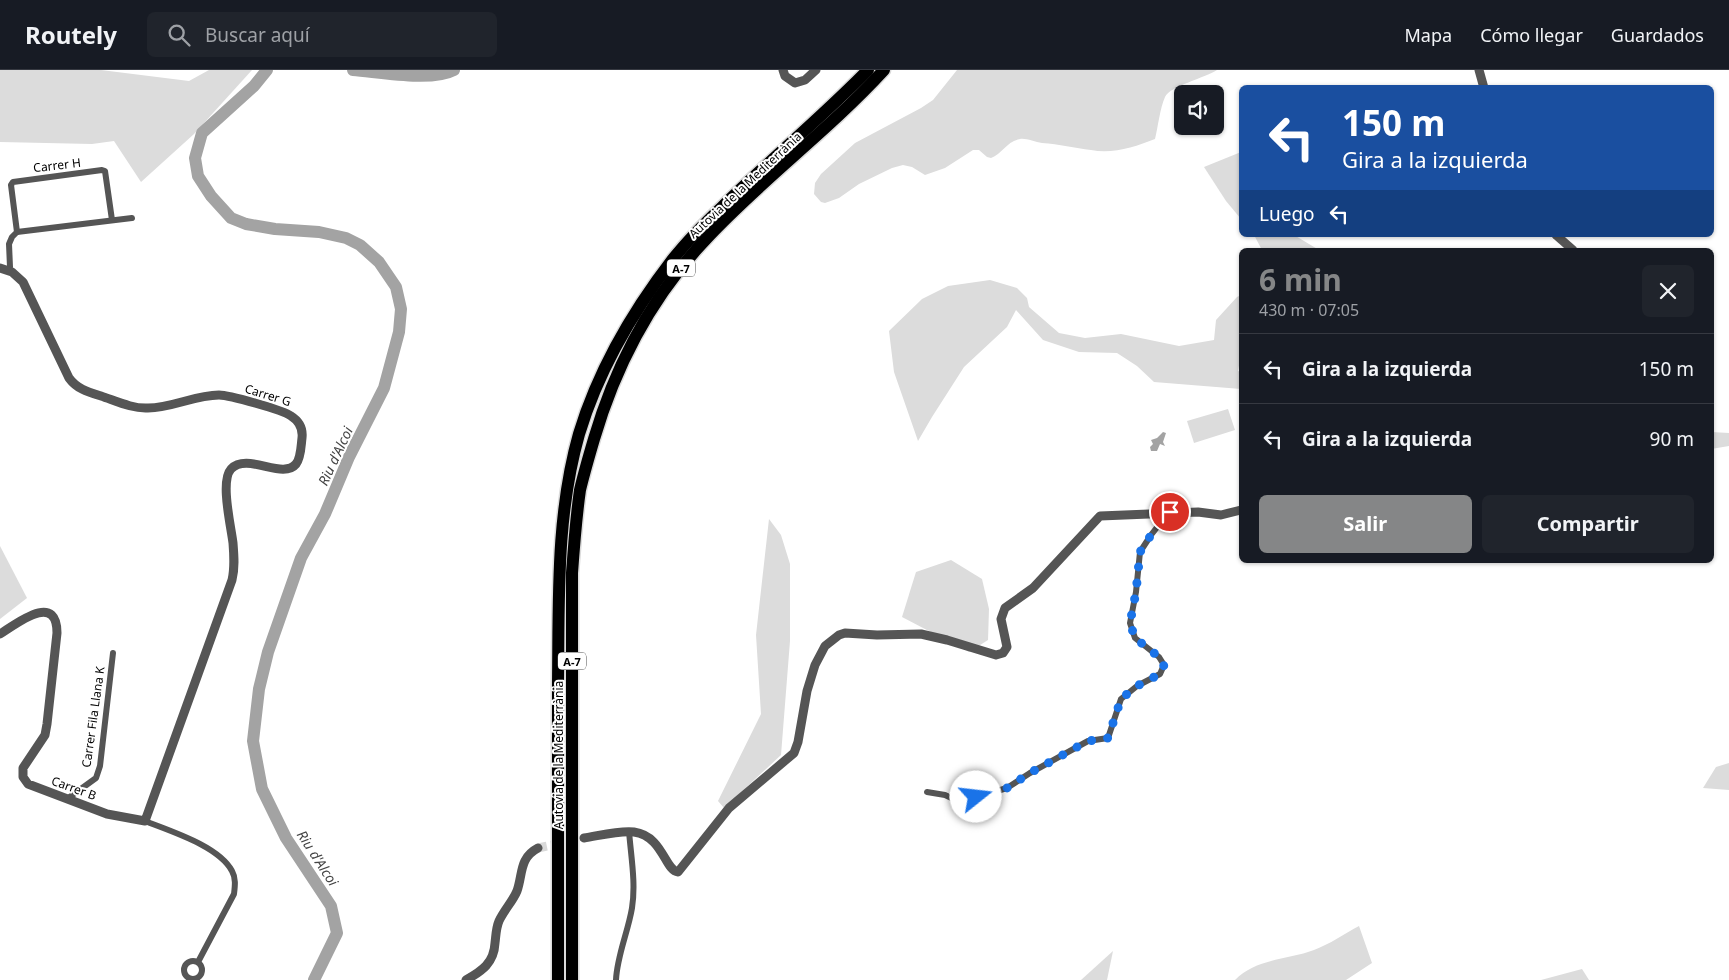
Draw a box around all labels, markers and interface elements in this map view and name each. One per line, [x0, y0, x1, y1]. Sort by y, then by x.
search box [147, 12, 497, 57]
text: Routely [25, 18, 117, 51]
icon: search [165, 21, 193, 49]
text: Buscar aquí [205, 22, 310, 48]
text: Mapa [1405, 23, 1452, 47]
text: Cómo llegar [1480, 23, 1583, 47]
text: Guardados [1611, 23, 1704, 47]
map controls [1174, 85, 1224, 135]
button: sound [1174, 85, 1224, 135]
text: 150 m [1342, 99, 1445, 146]
icon: left [1259, 105, 1324, 170]
street label: Autovia de la Mediterrània [685, 128, 805, 242]
text: Gira a la izquierda [1342, 144, 1528, 174]
street label: Carrer H [32, 154, 82, 176]
icon: left [1325, 200, 1353, 228]
text: Luego [1259, 201, 1315, 227]
text: 6 min [1259, 259, 1342, 300]
road number: A-7 [667, 260, 695, 277]
button: close [1642, 265, 1694, 317]
text: 430 m · 07:05 [1259, 299, 1359, 321]
icon: left [1259, 355, 1287, 383]
text: Gira a la izquierda [1302, 356, 1472, 382]
text: 150 m [1639, 356, 1694, 382]
street label: Carrer G [243, 380, 293, 410]
water label: Riu d'Alcoi [313, 423, 357, 489]
icon: left [1259, 425, 1287, 453]
text: Gira a la izquierda [1302, 426, 1472, 452]
text: 90 m [1650, 426, 1694, 452]
pin [1149, 491, 1191, 533]
button: Salir [1259, 495, 1472, 553]
button: Compartir [1482, 495, 1694, 553]
icon: arrive [1156, 498, 1184, 526]
road number: A-7 [558, 652, 586, 670]
street label: Carrer Fila Llana K [77, 665, 109, 769]
street label: Autovia de la Mediterrània [550, 681, 567, 829]
position arrow [949, 770, 1001, 822]
street label: Carrer B [49, 772, 99, 804]
water label: Riu d'Alcoi [293, 826, 343, 890]

